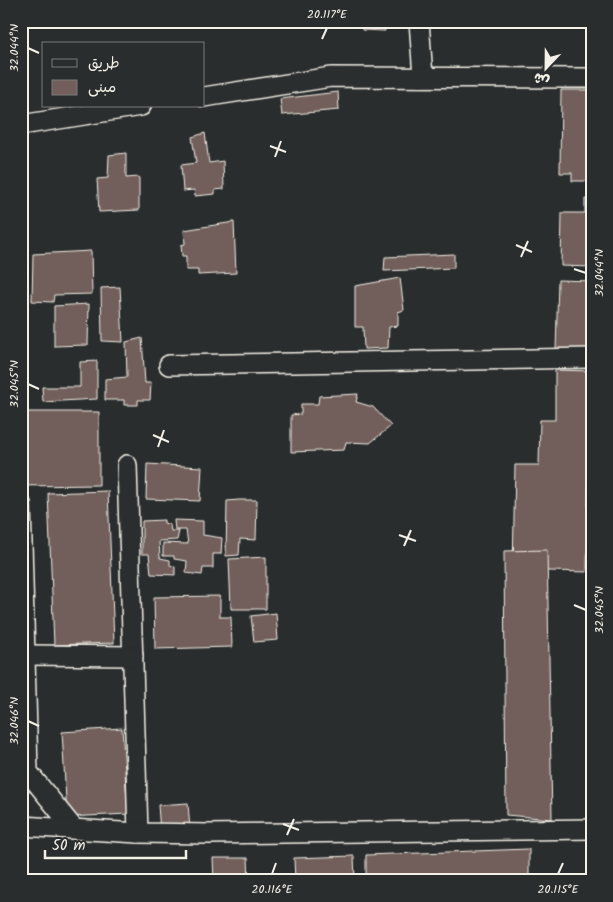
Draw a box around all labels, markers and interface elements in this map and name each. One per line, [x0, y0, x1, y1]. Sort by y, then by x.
text: 20.117°E [307, 5, 348, 24]
text: 32.044°N [5, 24, 24, 72]
legend [42, 42, 205, 108]
north arrow [520, 42, 570, 92]
text: طريق [88, 52, 120, 76]
text: ش [530, 66, 553, 92]
text: مبنى [88, 76, 116, 100]
text: 32.044°N [590, 249, 609, 297]
text: 32.045°N [5, 360, 24, 408]
text: 32.045°N [590, 586, 609, 634]
text: 32.046°N [5, 697, 24, 745]
scale bar [45, 827, 186, 859]
text: 50 m [52, 834, 86, 858]
text: 20.116°E [251, 880, 294, 899]
text: 20.115°E [538, 880, 579, 899]

